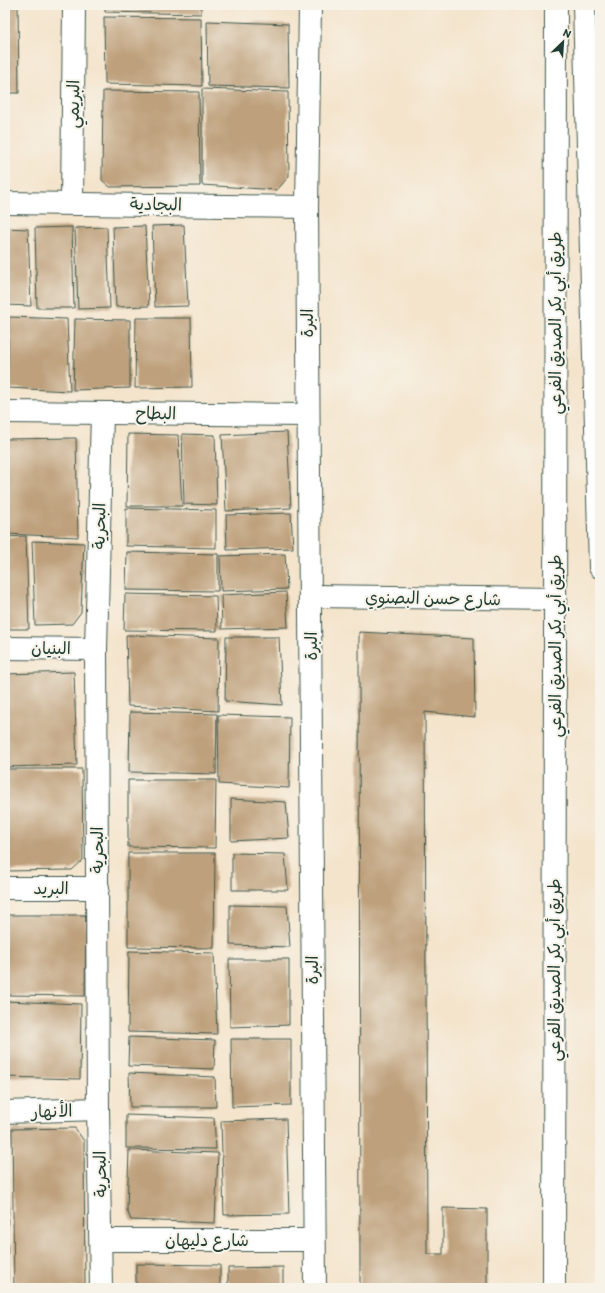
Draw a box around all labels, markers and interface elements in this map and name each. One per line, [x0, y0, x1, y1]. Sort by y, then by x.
north arrow [543, 22, 583, 62]
text: N [561, 26, 573, 41]
street label: البريمي [63, 79, 88, 129]
street label: البجادية [130, 194, 182, 214]
street label: طريق أبي بكر الصديق الفرعي [545, 232, 570, 414]
street label: البرة [297, 309, 317, 337]
street label: البطاح [135, 403, 177, 425]
street label: البحرية [89, 502, 109, 550]
street label: طريق أبي بكر الصديق الفرعي [545, 555, 570, 737]
street label: شارع حسن البصنوي [365, 587, 501, 612]
street label: البرة [301, 632, 321, 660]
street label: البنيان [31, 638, 71, 658]
street label: البحرية [87, 827, 107, 873]
street label: البريد [33, 878, 69, 898]
street label: طريق أبي بكر الصديق الفرعي [544, 879, 569, 1061]
street label: البرة [302, 956, 322, 984]
street label: الأنهار [29, 1099, 73, 1122]
street label: البحرية [90, 1150, 110, 1198]
street label: شارع دليهان [165, 1230, 249, 1252]

